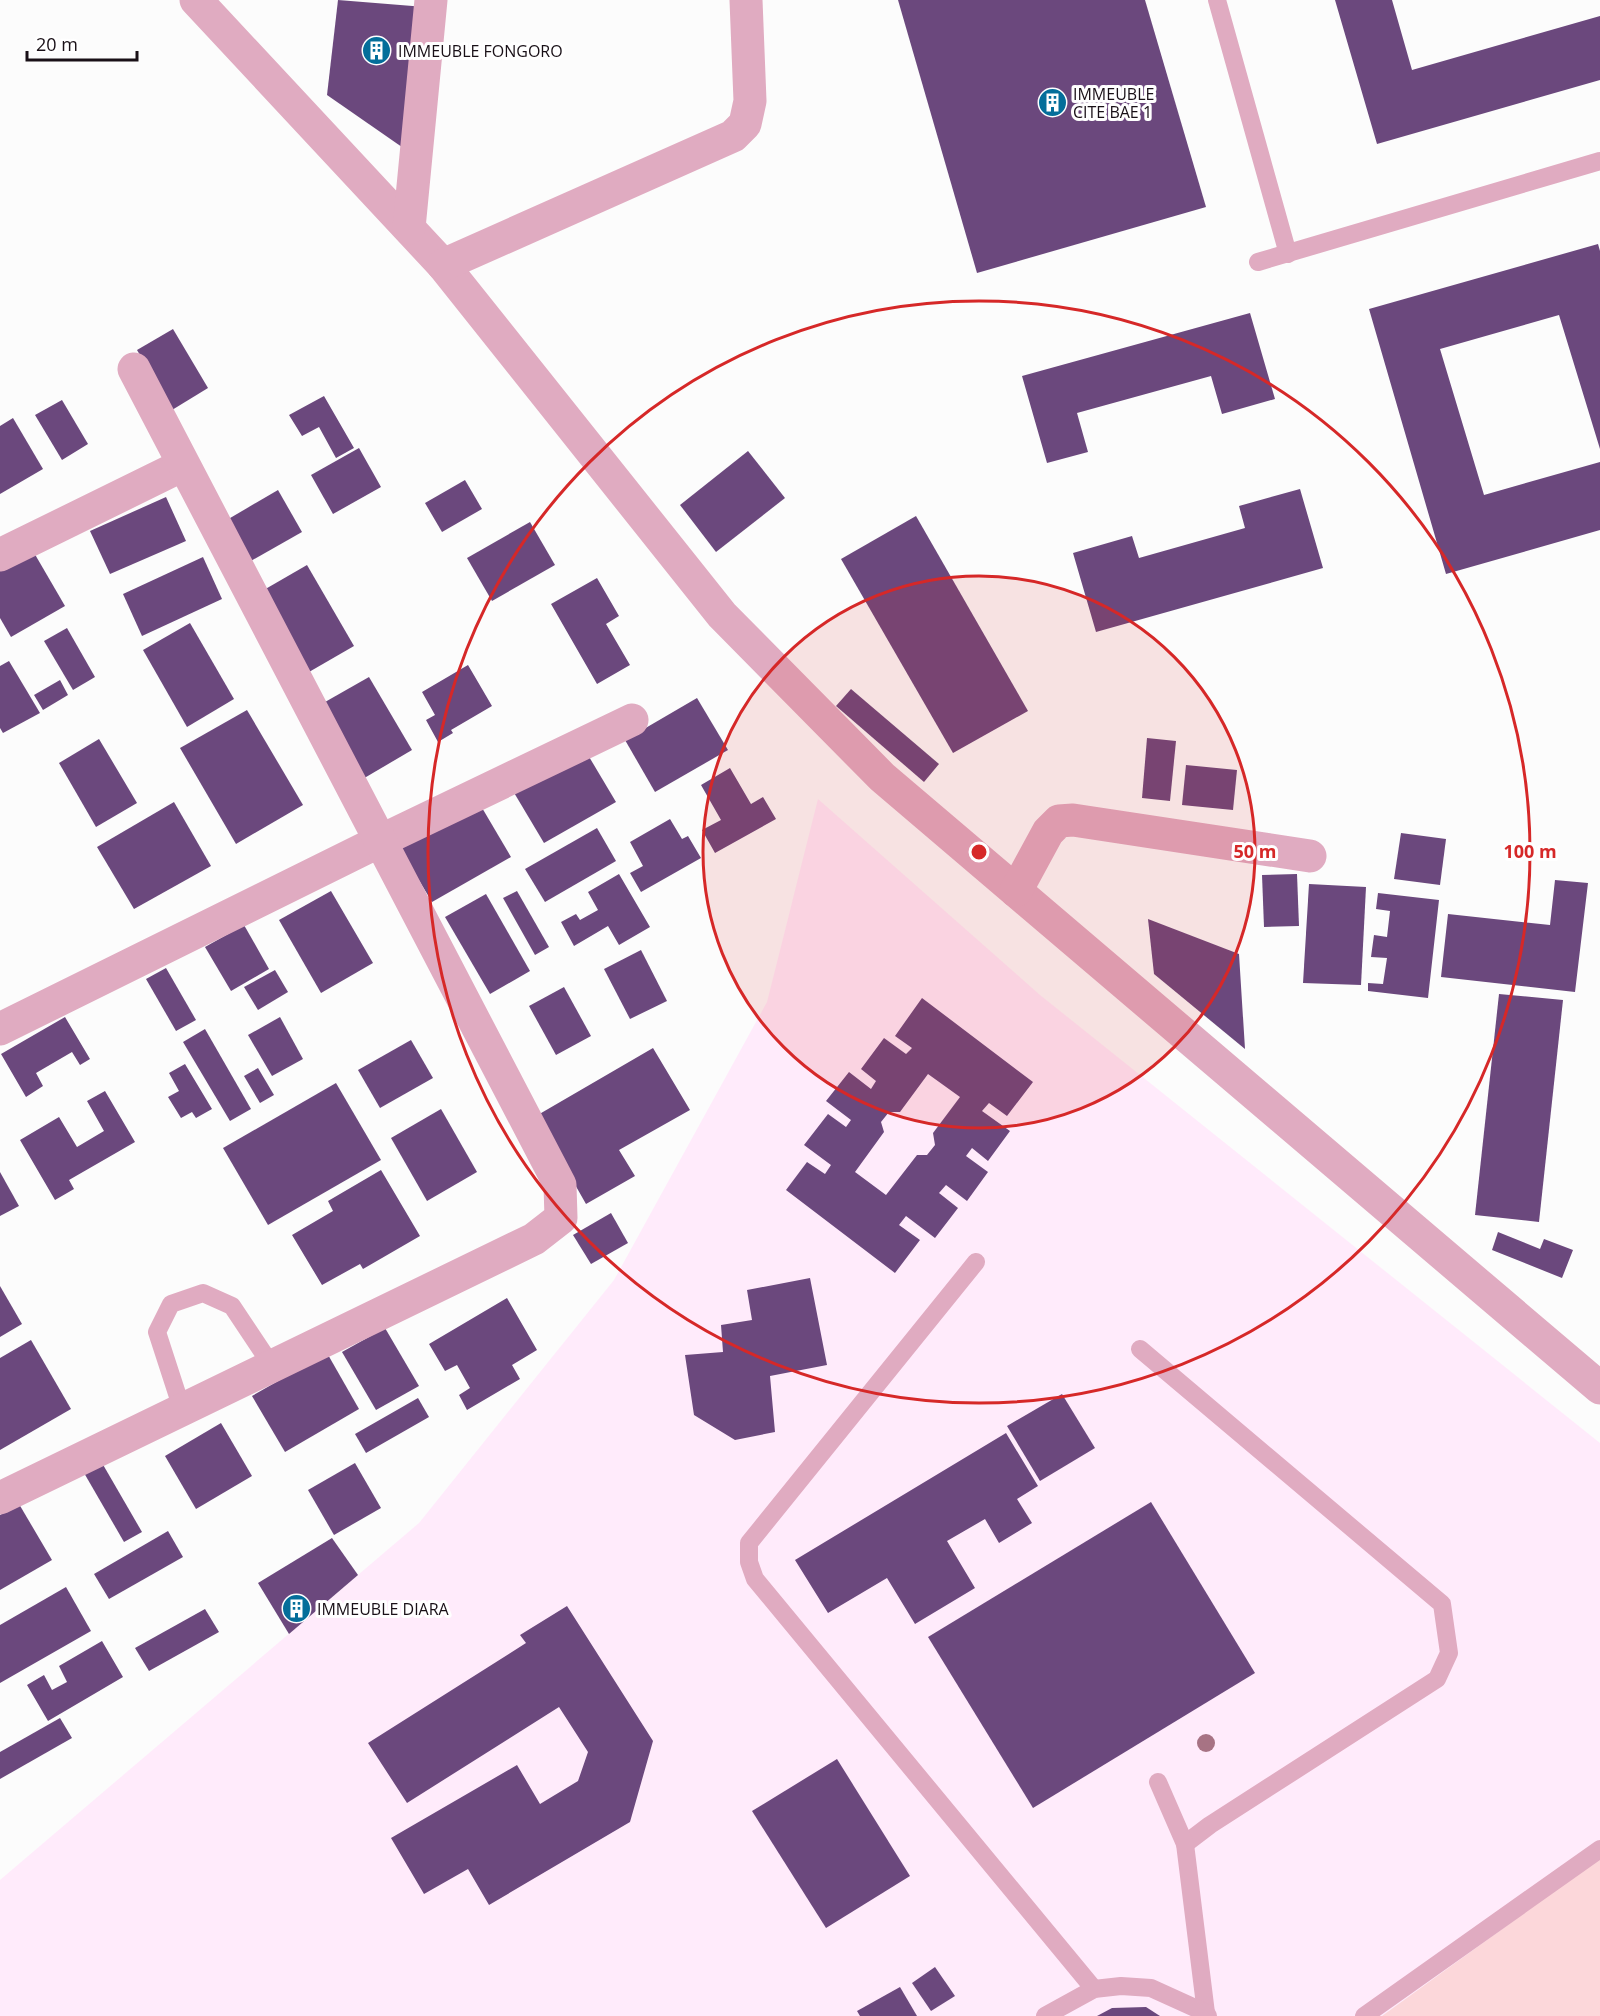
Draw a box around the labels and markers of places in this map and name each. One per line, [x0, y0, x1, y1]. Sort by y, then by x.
building icon: IMMEUBLE FONGORO [361, 35, 393, 67]
place label: IMMEUBLE FONGORO [398, 40, 563, 62]
place label: IMMEUBLE CITE BAE 1 [1073, 83, 1154, 123]
building icon: IMMEUBLE CITE BAE 1 [1036, 87, 1068, 119]
centre of rings [969, 842, 989, 862]
building icon: IMMEUBLE DIARA [280, 1593, 312, 1625]
place label: IMMEUBLE DIARA [317, 1598, 450, 1620]

